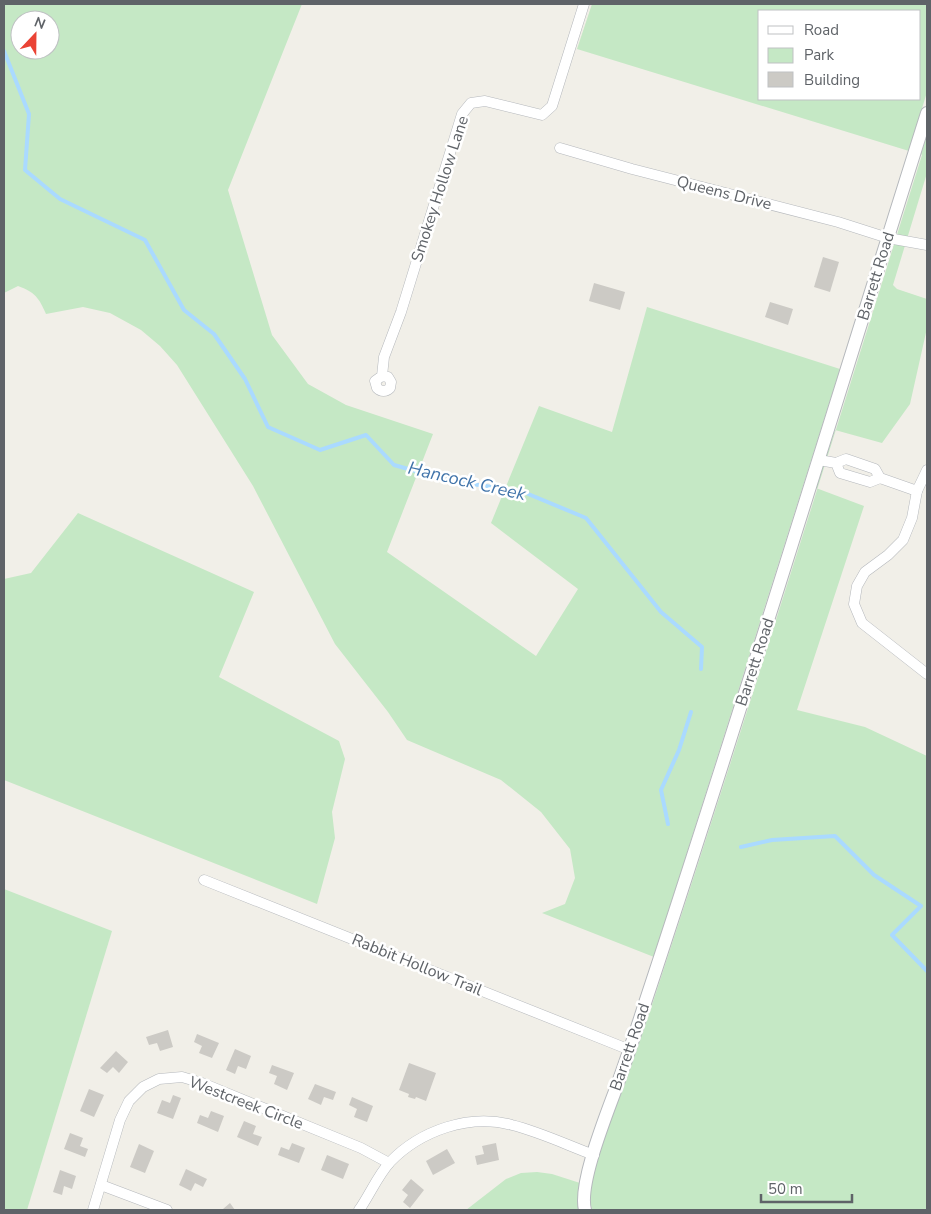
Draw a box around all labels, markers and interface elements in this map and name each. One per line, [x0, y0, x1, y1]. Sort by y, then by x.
north arrow [10, 10, 60, 60]
legend [758, 10, 921, 100]
text: N [31, 13, 48, 34]
text: Road [804, 20, 839, 40]
text: Park [804, 45, 834, 65]
text: Building [804, 70, 860, 90]
street label: Smokey Hollow Lane [406, 113, 474, 265]
street label: Queens Drive [674, 171, 774, 215]
street label: Barrett Road [852, 229, 900, 323]
water label: Hancock Creek [406, 456, 529, 506]
street label: Barrett Road [730, 615, 780, 709]
street label: Rabbit Hollow Trail [348, 929, 486, 1001]
street label: Barrett Road [605, 1000, 655, 1094]
street label: Westcreek Circle [185, 1071, 307, 1135]
scale bar [761, 1172, 852, 1204]
text: 50 m [768, 1179, 803, 1199]

